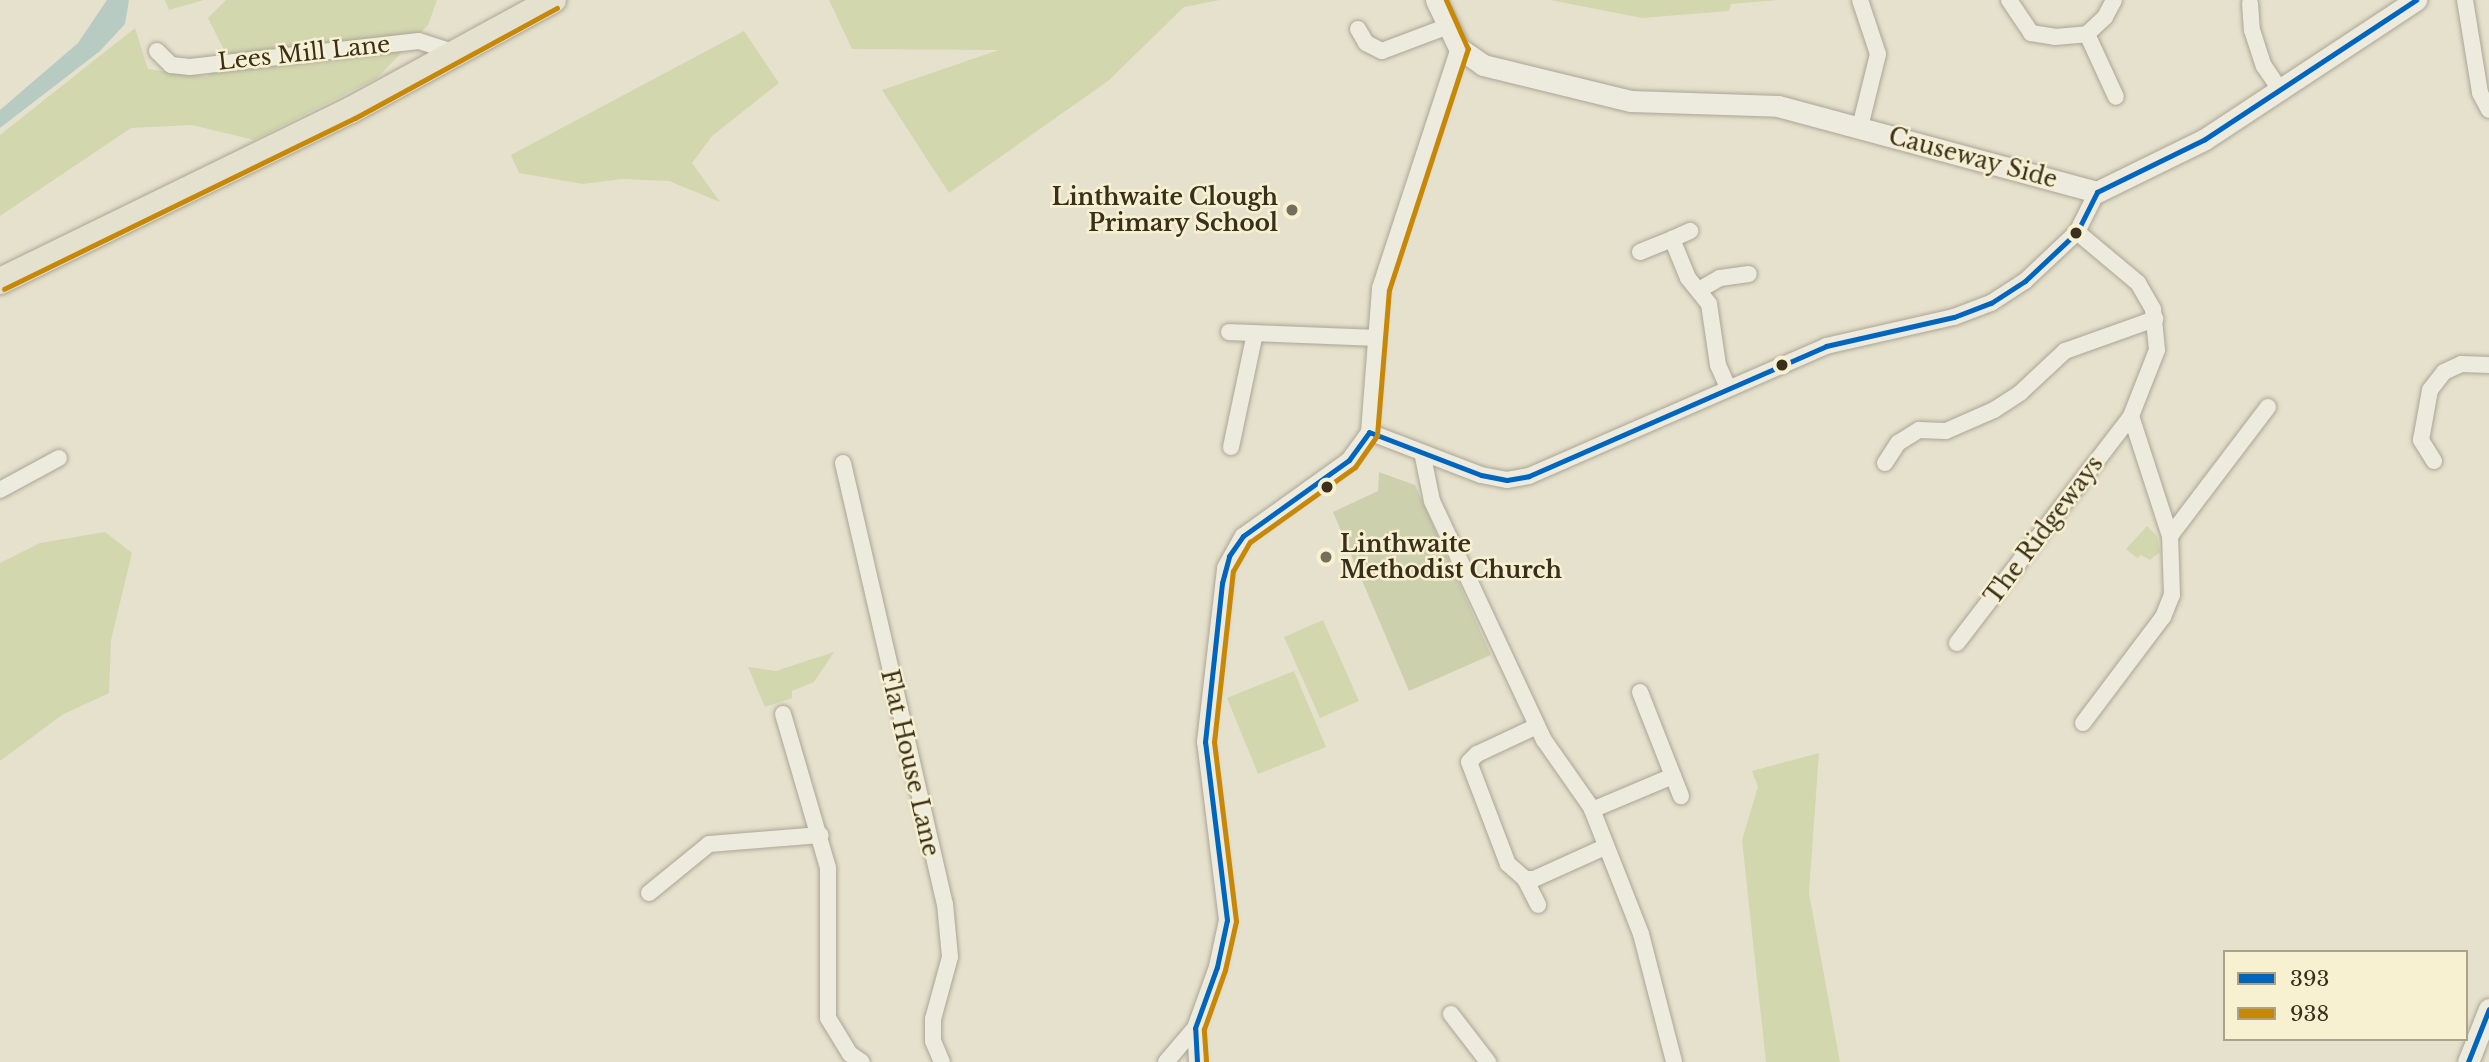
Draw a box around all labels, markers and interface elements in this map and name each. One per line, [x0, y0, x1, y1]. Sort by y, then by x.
street label: Lees Mill Lane [216, 30, 392, 76]
street label: Causeway Side [1885, 122, 2061, 194]
place label: Linthwaite Clough Primary School [1052, 183, 1278, 237]
marker: Linthwaite Clough Primary School [1284, 202, 1300, 218]
unlabelled marker [2069, 226, 2083, 240]
unlabelled marker [1775, 358, 1789, 372]
street label: The Ridgeways [1979, 450, 2109, 610]
unlabelled marker [1320, 480, 1334, 494]
place label: Linthwaite Methodist Church [1340, 530, 1562, 584]
marker: Linthwaite Methodist Church [1318, 549, 1334, 565]
street label: Flat House Lane [875, 667, 945, 859]
legend [2223, 950, 2468, 1041]
text: 393 [2290, 966, 2329, 992]
text: 938 [2290, 1001, 2329, 1027]

